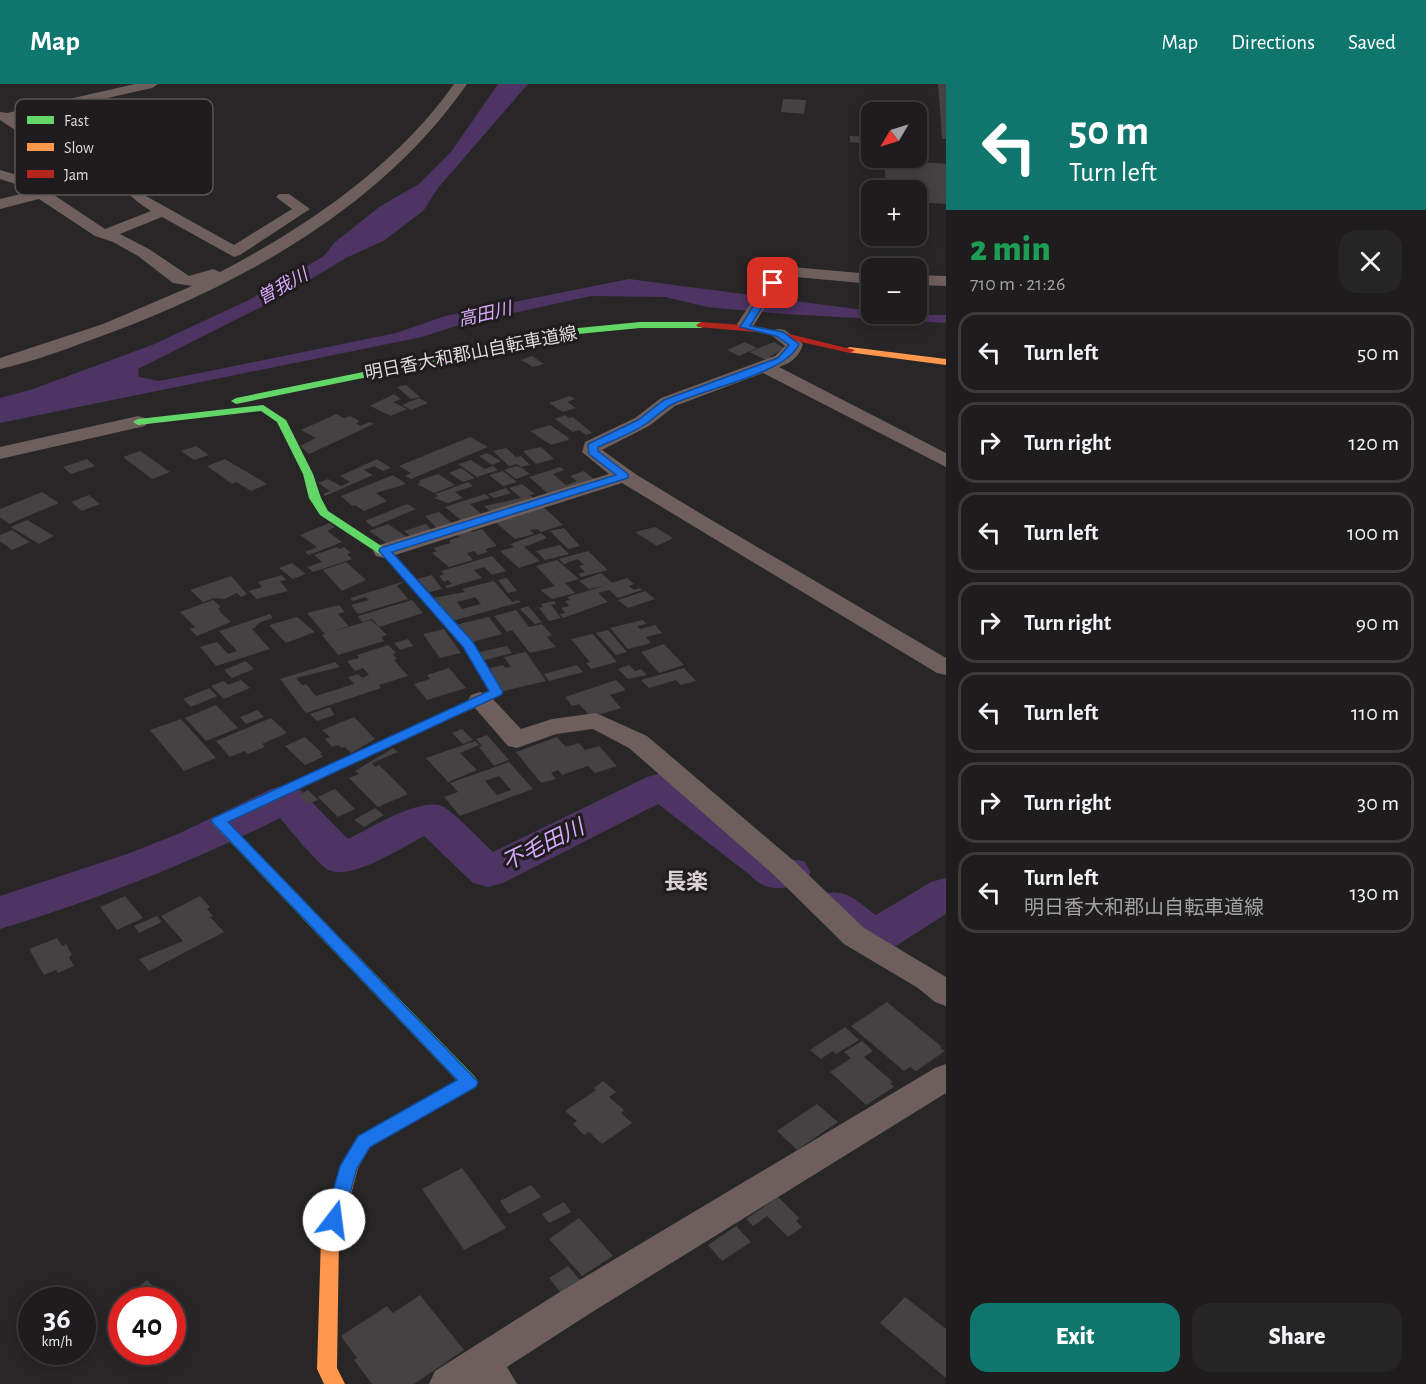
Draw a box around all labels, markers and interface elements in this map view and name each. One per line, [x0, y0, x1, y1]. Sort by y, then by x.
text: Map [30, 28, 80, 56]
text: Map [1162, 32, 1198, 53]
text: Directions [1231, 32, 1315, 53]
text: Saved [1348, 32, 1396, 53]
legend [15, 99, 213, 195]
north arrow [861, 102, 927, 168]
map controls [861, 102, 927, 324]
icon: left [970, 108, 1048, 186]
text: 50 m [1069, 110, 1149, 152]
text: Fast [64, 113, 89, 129]
text: Slow [64, 140, 94, 156]
text: Turn left [1069, 159, 1157, 186]
text: Jam [64, 167, 89, 183]
button: + [861, 180, 927, 246]
button: close [1339, 230, 1402, 293]
text: 2 min [970, 231, 1051, 267]
pin [747, 257, 798, 308]
button: − [861, 258, 927, 324]
water label: 曽我川 [254, 263, 313, 308]
icon: arrive [756, 266, 789, 299]
text: 710 m · 21:26 [970, 274, 1065, 294]
water label: 高田川 [456, 298, 515, 330]
street label: 明日香大和郡山自転車道線 [363, 323, 579, 383]
icon: left [973, 336, 1006, 369]
text: Turn left [1024, 342, 1098, 364]
text: 50 m [1357, 342, 1399, 364]
icon: right [973, 426, 1006, 459]
text: Turn right [1024, 432, 1111, 454]
text: 120 m [1349, 432, 1399, 454]
icon: left [973, 516, 1006, 549]
text: Turn left [1024, 522, 1098, 544]
text: 100 m [1347, 522, 1399, 544]
icon: right [973, 606, 1006, 639]
text: Turn right [1024, 612, 1111, 634]
text: 90 m [1356, 612, 1399, 634]
icon: left [973, 696, 1006, 729]
text: Turn left [1024, 702, 1098, 724]
text: 110 m [1351, 702, 1399, 724]
icon: right [973, 786, 1006, 819]
text: Turn right [1024, 792, 1111, 814]
text: 30 m [1357, 792, 1399, 814]
water label: 不毛田川 [498, 814, 589, 874]
text: Turn left [1024, 867, 1098, 889]
district label: 長楽 [664, 870, 708, 893]
icon: left [973, 876, 1006, 909]
text: 130 m [1350, 882, 1399, 904]
text: 明日香大和郡山自転車道線 [1024, 898, 1264, 918]
position arrow [302, 1188, 366, 1252]
speed limit sign: 40 [108, 1287, 186, 1365]
button: Exit [970, 1303, 1180, 1372]
button: Share [1192, 1303, 1402, 1372]
text: 36 [43, 1304, 71, 1334]
text: km/h [42, 1334, 72, 1349]

